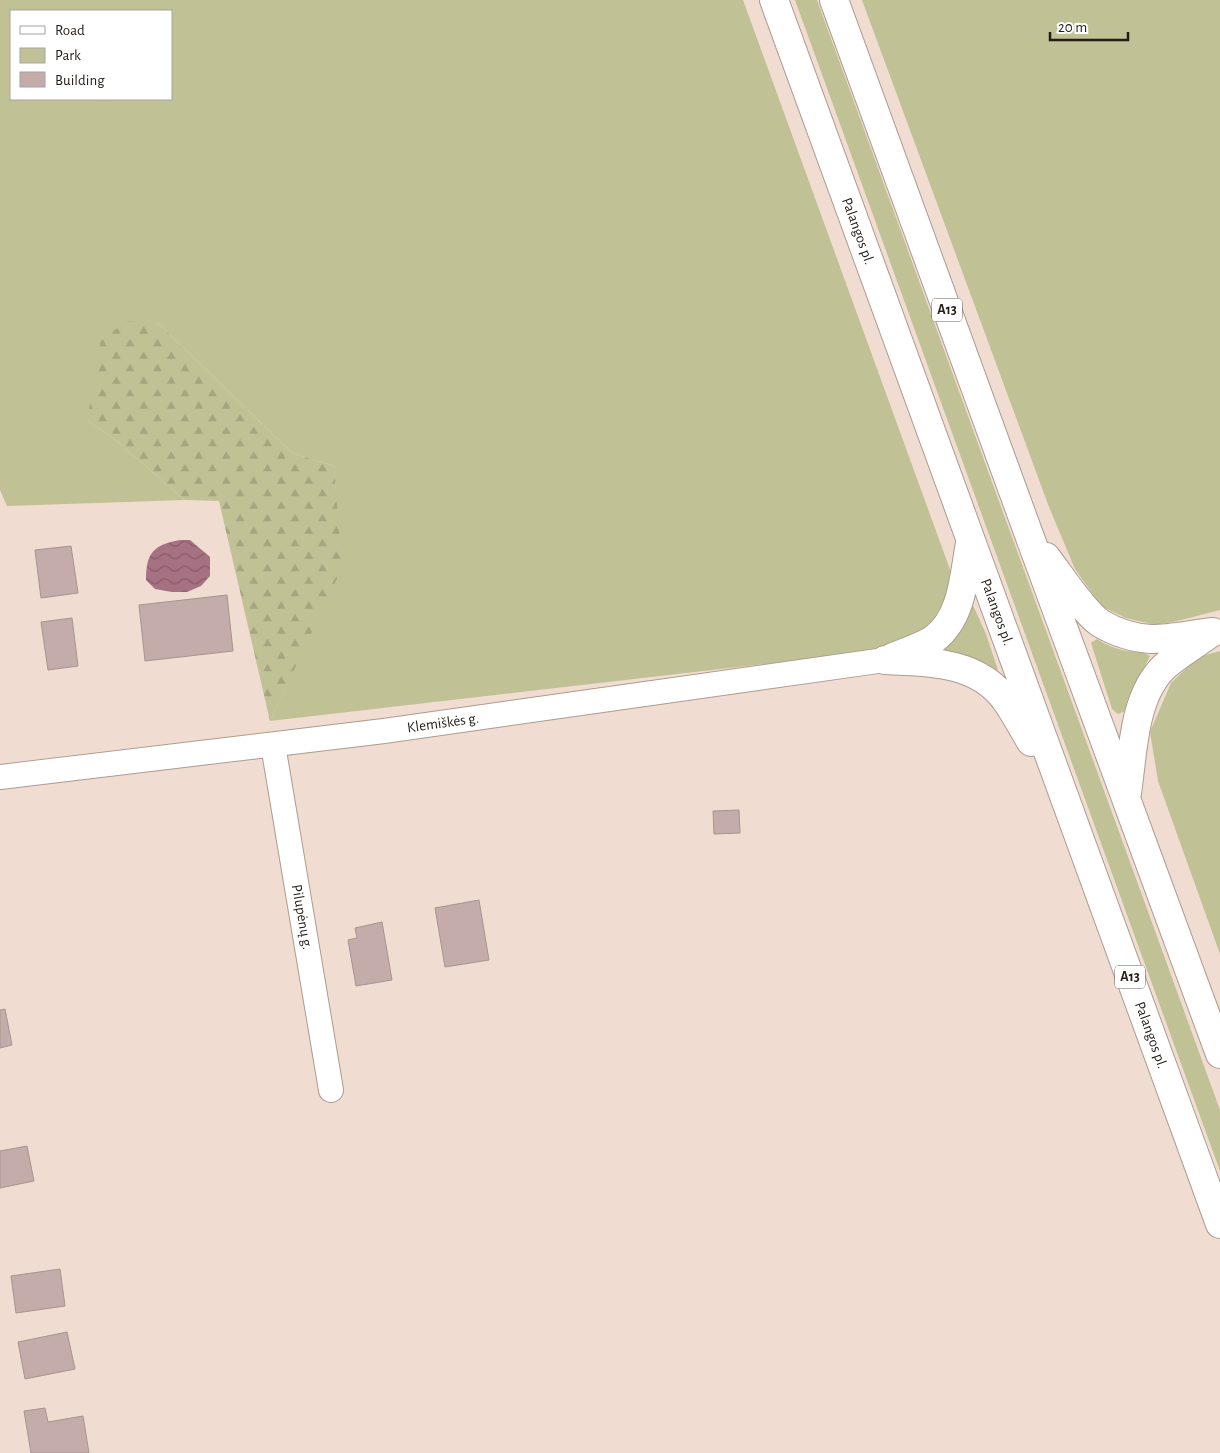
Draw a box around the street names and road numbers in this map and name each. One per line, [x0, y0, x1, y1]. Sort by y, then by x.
street label: Palangos pl. [839, 196, 877, 266]
road number: A13 [932, 298, 962, 322]
street label: Palangos pl. [978, 577, 1016, 647]
street label: Klemiškės g. [406, 711, 480, 735]
street label: Pilupėnų g. [289, 883, 315, 951]
road number: A13 [1115, 966, 1145, 989]
street label: Palangos pl. [1132, 1000, 1170, 1070]

